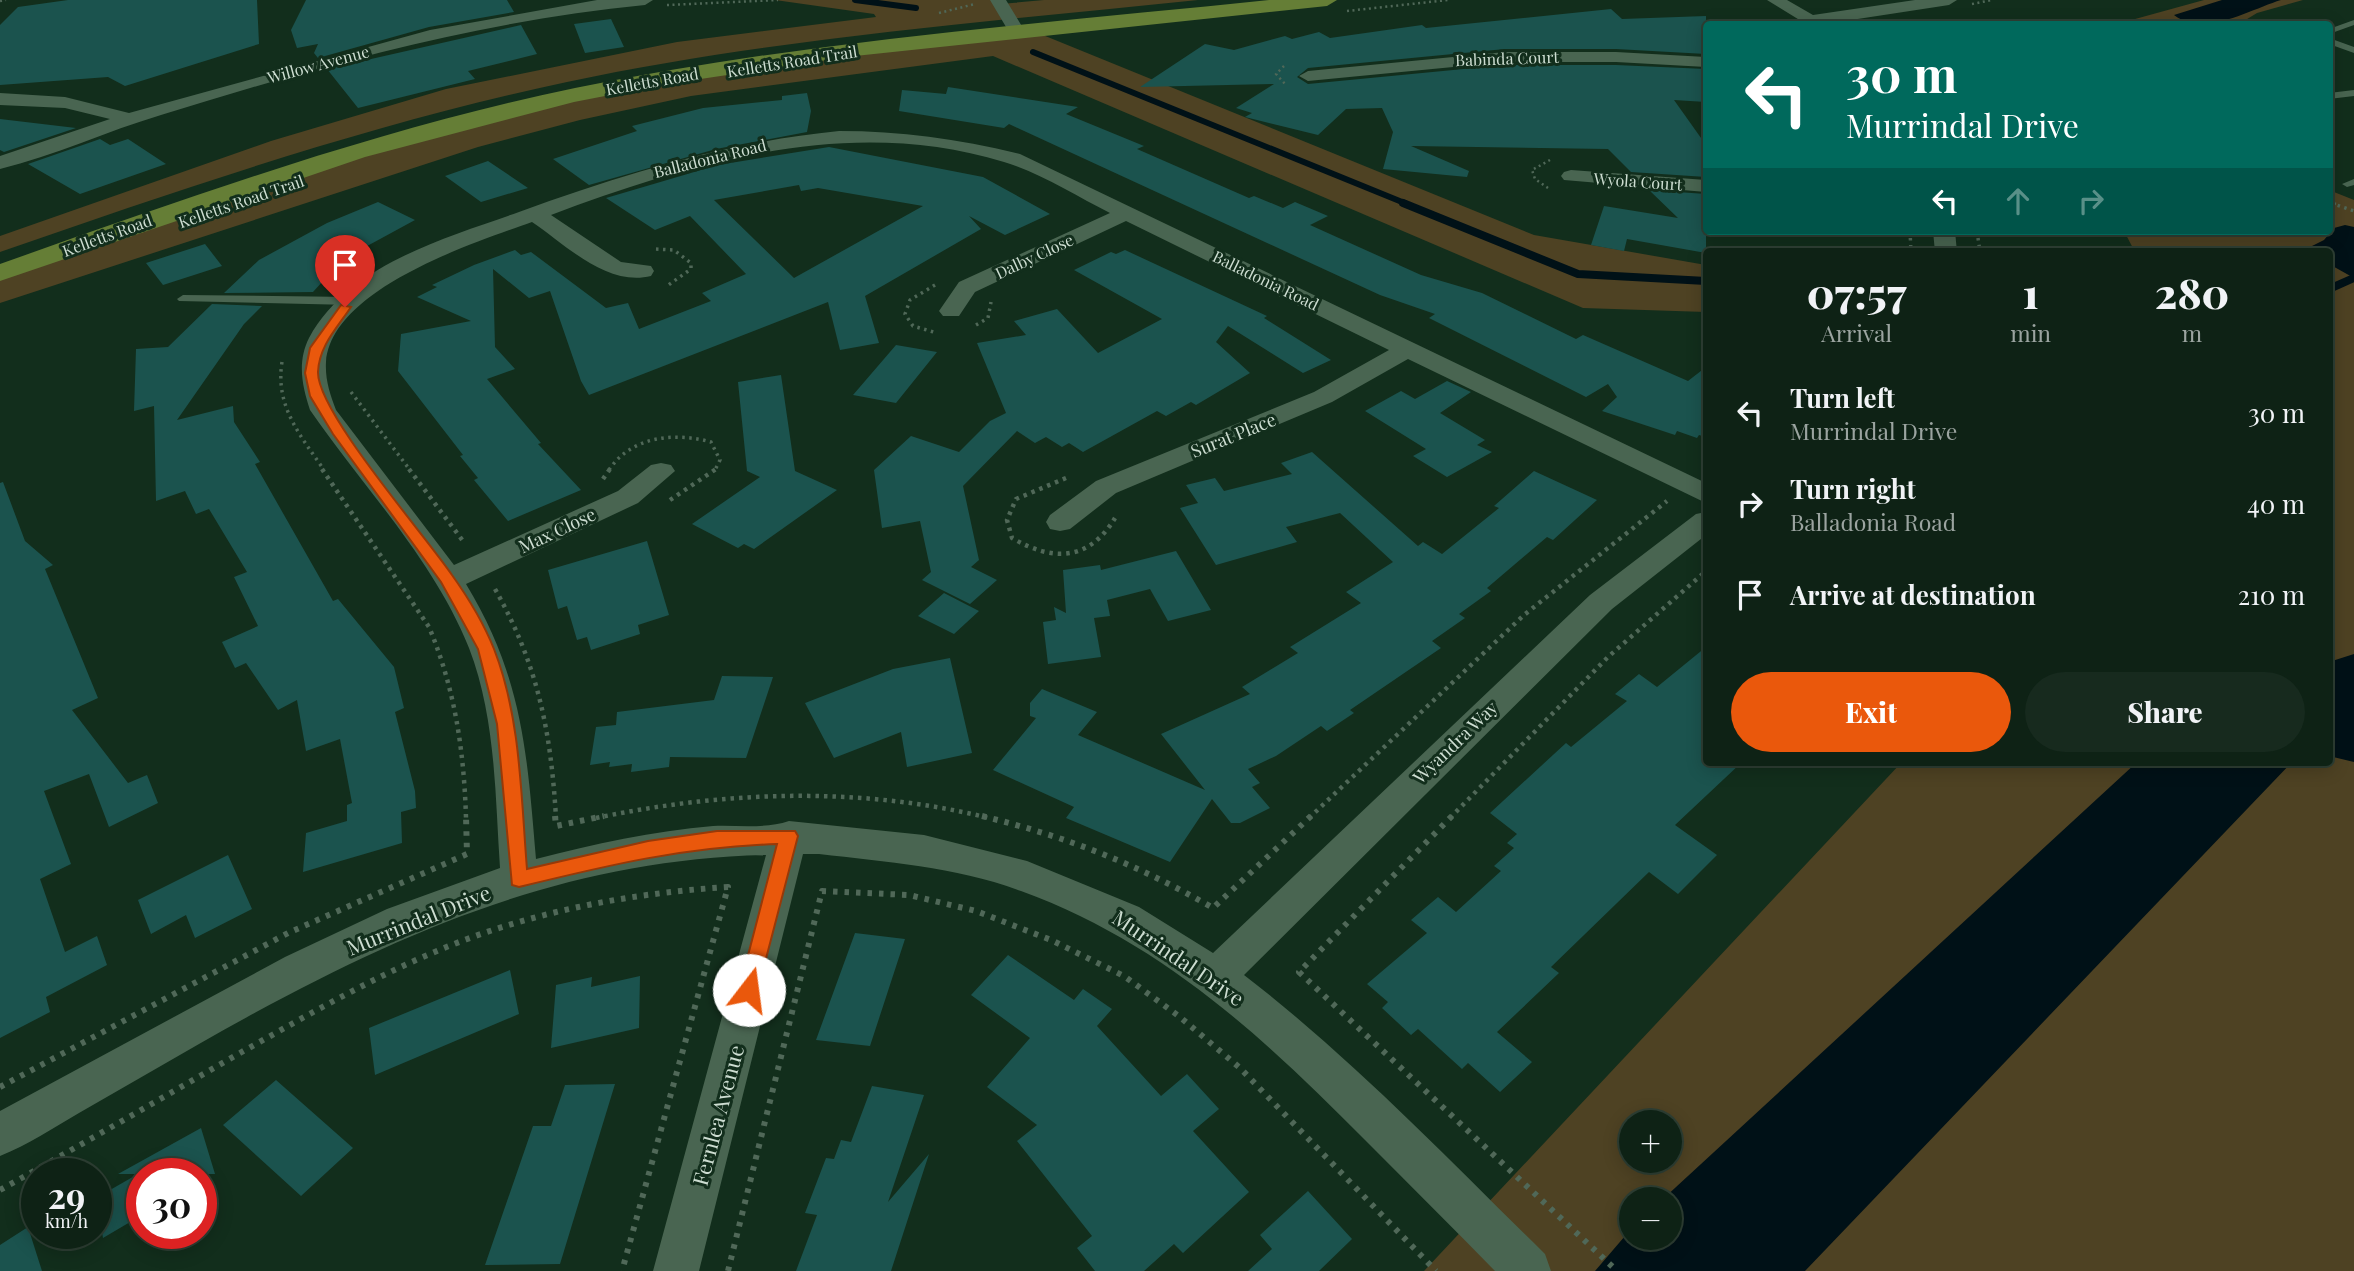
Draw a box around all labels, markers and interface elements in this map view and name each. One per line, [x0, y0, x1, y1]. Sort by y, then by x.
street label: Willow Avenue [264, 40, 371, 88]
street label: Kelletts Road Trail [725, 40, 859, 82]
text: 30 m [1846, 40, 1957, 105]
street label: Babinda Court [1455, 46, 1560, 70]
icon: left [1731, 49, 1822, 140]
street label: Kelletts Road [604, 63, 700, 99]
text: Murrindal Drive [1846, 103, 2079, 146]
street label: Balladonia Road [651, 134, 769, 182]
street label: Wyola Court [1592, 167, 1683, 195]
street label: Kelletts Road Trail [175, 169, 307, 232]
icon: left [1926, 182, 1964, 220]
icon: ahead [1999, 182, 2037, 220]
icon: right [2072, 182, 2110, 220]
street label: Kelletts Road [59, 209, 155, 261]
street label: Dalby Close [992, 229, 1076, 283]
pin [315, 235, 375, 307]
street label: Balladonia Road [1209, 245, 1323, 315]
icon: arrive [326, 246, 364, 284]
text: 07:57 [1807, 264, 1907, 320]
text: 1 [2023, 264, 2039, 320]
text: 280 [2155, 264, 2229, 320]
text: Arrival [1821, 317, 1892, 348]
text: min [2010, 317, 2051, 348]
text: m [2182, 317, 2202, 348]
text: Turn left [1790, 380, 1895, 415]
icon: left [1731, 394, 1769, 432]
text: 30 m [2248, 395, 2305, 430]
street label: Surat Place [1187, 407, 1279, 463]
text: Murrindal Drive [1790, 415, 1958, 446]
text: Turn right [1790, 471, 1916, 506]
icon: right [1731, 485, 1769, 523]
text: 40 m [2247, 486, 2305, 521]
street label: Max Close [515, 502, 599, 558]
text: Balladonia Road [1790, 506, 1956, 537]
icon: arrive [1731, 576, 1769, 614]
text: Arrive at destination [1790, 577, 2036, 612]
text: 210 m [2238, 577, 2305, 612]
button: Exit [1731, 672, 2011, 752]
button: Share [2025, 672, 2305, 752]
street label: Wyandra Way [1407, 695, 1503, 789]
street label: Murrindal Drive [342, 877, 494, 961]
street label: Murrindal Drive [1108, 903, 1250, 1011]
position arrow [712, 953, 786, 1027]
street label: Fernlea Avenue [685, 1042, 749, 1188]
map controls [1619, 1110, 1682, 1250]
button: + [1619, 1110, 1682, 1173]
speed limit sign: 30 [126, 1158, 217, 1249]
text: 29 [48, 1171, 85, 1218]
button: − [1619, 1187, 1682, 1250]
text: km/h [45, 1209, 88, 1233]

